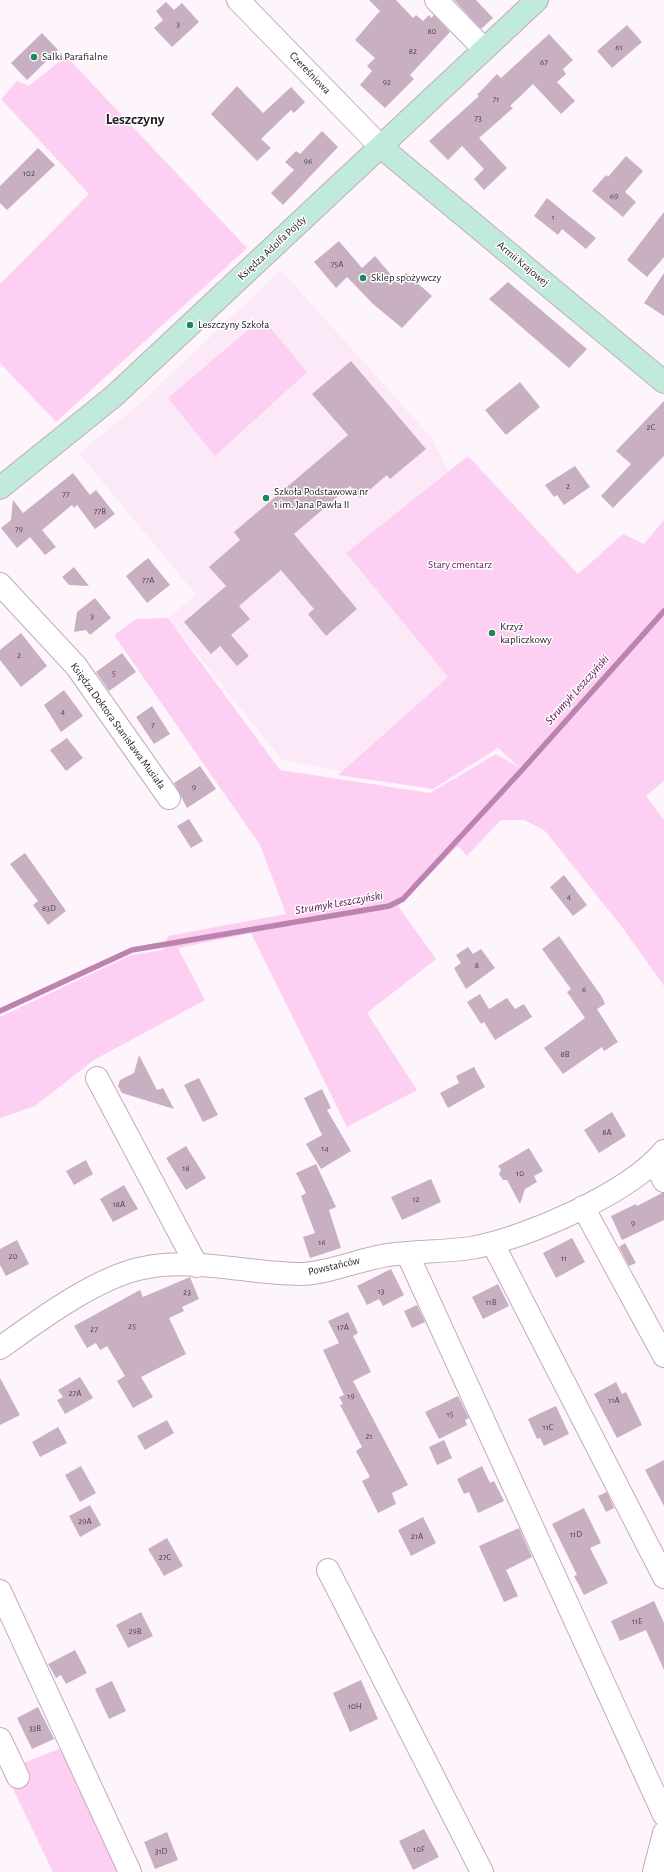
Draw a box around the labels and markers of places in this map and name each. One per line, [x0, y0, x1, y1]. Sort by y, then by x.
place label: Salki Parafialne [42, 50, 108, 64]
marker: Salki Parafialne [29, 52, 39, 62]
place label: Sklep spożywczy [371, 271, 441, 285]
marker: Sklep spożywczy [358, 273, 368, 283]
place label: Leszczyny Szkoła [198, 318, 269, 332]
marker: Leszczyny Szkoła [185, 320, 195, 330]
place label: Szkoła Podstawowa nr 1 im. Jana Pawła II [274, 485, 368, 511]
marker: Szkoła Podstawowa nr 1 im. Jana Pawła II [261, 493, 271, 503]
place label: Krzyż kapliczkowy [500, 620, 552, 646]
marker: Krzyż kapliczkowy [487, 628, 497, 638]

